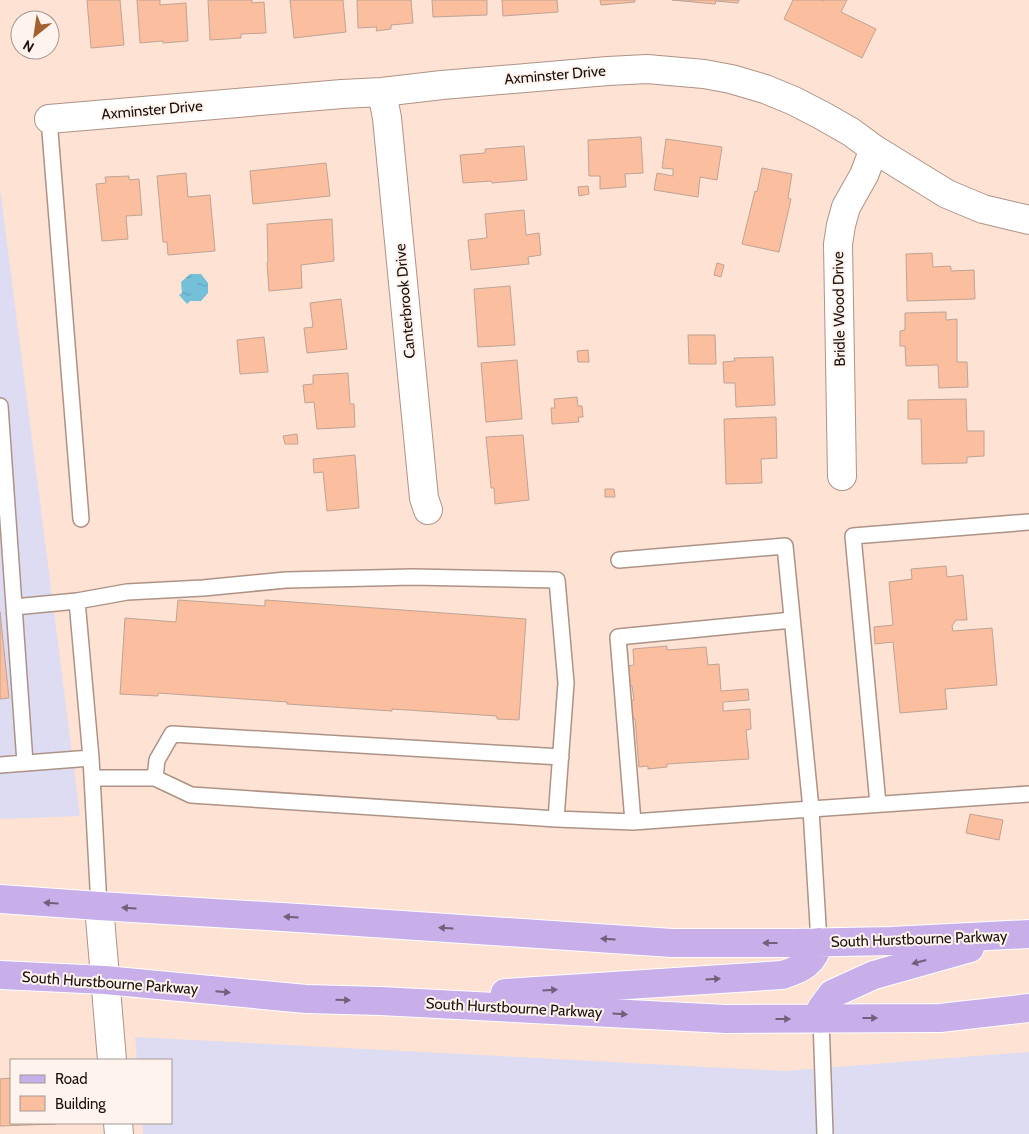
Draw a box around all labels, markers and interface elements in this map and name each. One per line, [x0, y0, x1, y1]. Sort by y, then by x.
north arrow [10, 10, 60, 60]
text: N [20, 36, 37, 57]
street label: Axminster Drive [504, 62, 607, 88]
street label: Axminster Drive [101, 97, 204, 123]
street label: Canterbrook Drive [391, 243, 419, 359]
street label: Bridle Wood Drive [829, 251, 849, 367]
one-way arrow [43, 898, 59, 906]
one-way arrow [120, 903, 136, 911]
one-way arrow [283, 913, 299, 921]
one-way arrow [437, 923, 453, 931]
street label: South Hurstbourne Parkway [830, 927, 1008, 951]
one-way arrow [599, 934, 615, 942]
one-way arrow [762, 939, 778, 947]
one-way arrow [912, 958, 927, 966]
street label: South Hurstbourne Parkway [21, 968, 199, 998]
one-way arrow [705, 975, 721, 983]
one-way arrow [543, 985, 559, 993]
one-way arrow [215, 988, 231, 996]
street label: South Hurstbourne Parkway [425, 994, 603, 1022]
one-way arrow [335, 996, 351, 1004]
one-way arrow [613, 1010, 629, 1018]
one-way arrow [862, 1014, 878, 1022]
one-way arrow [775, 1015, 791, 1023]
legend [10, 1059, 172, 1124]
text: Road [55, 1070, 88, 1088]
text: Building [55, 1095, 106, 1113]

